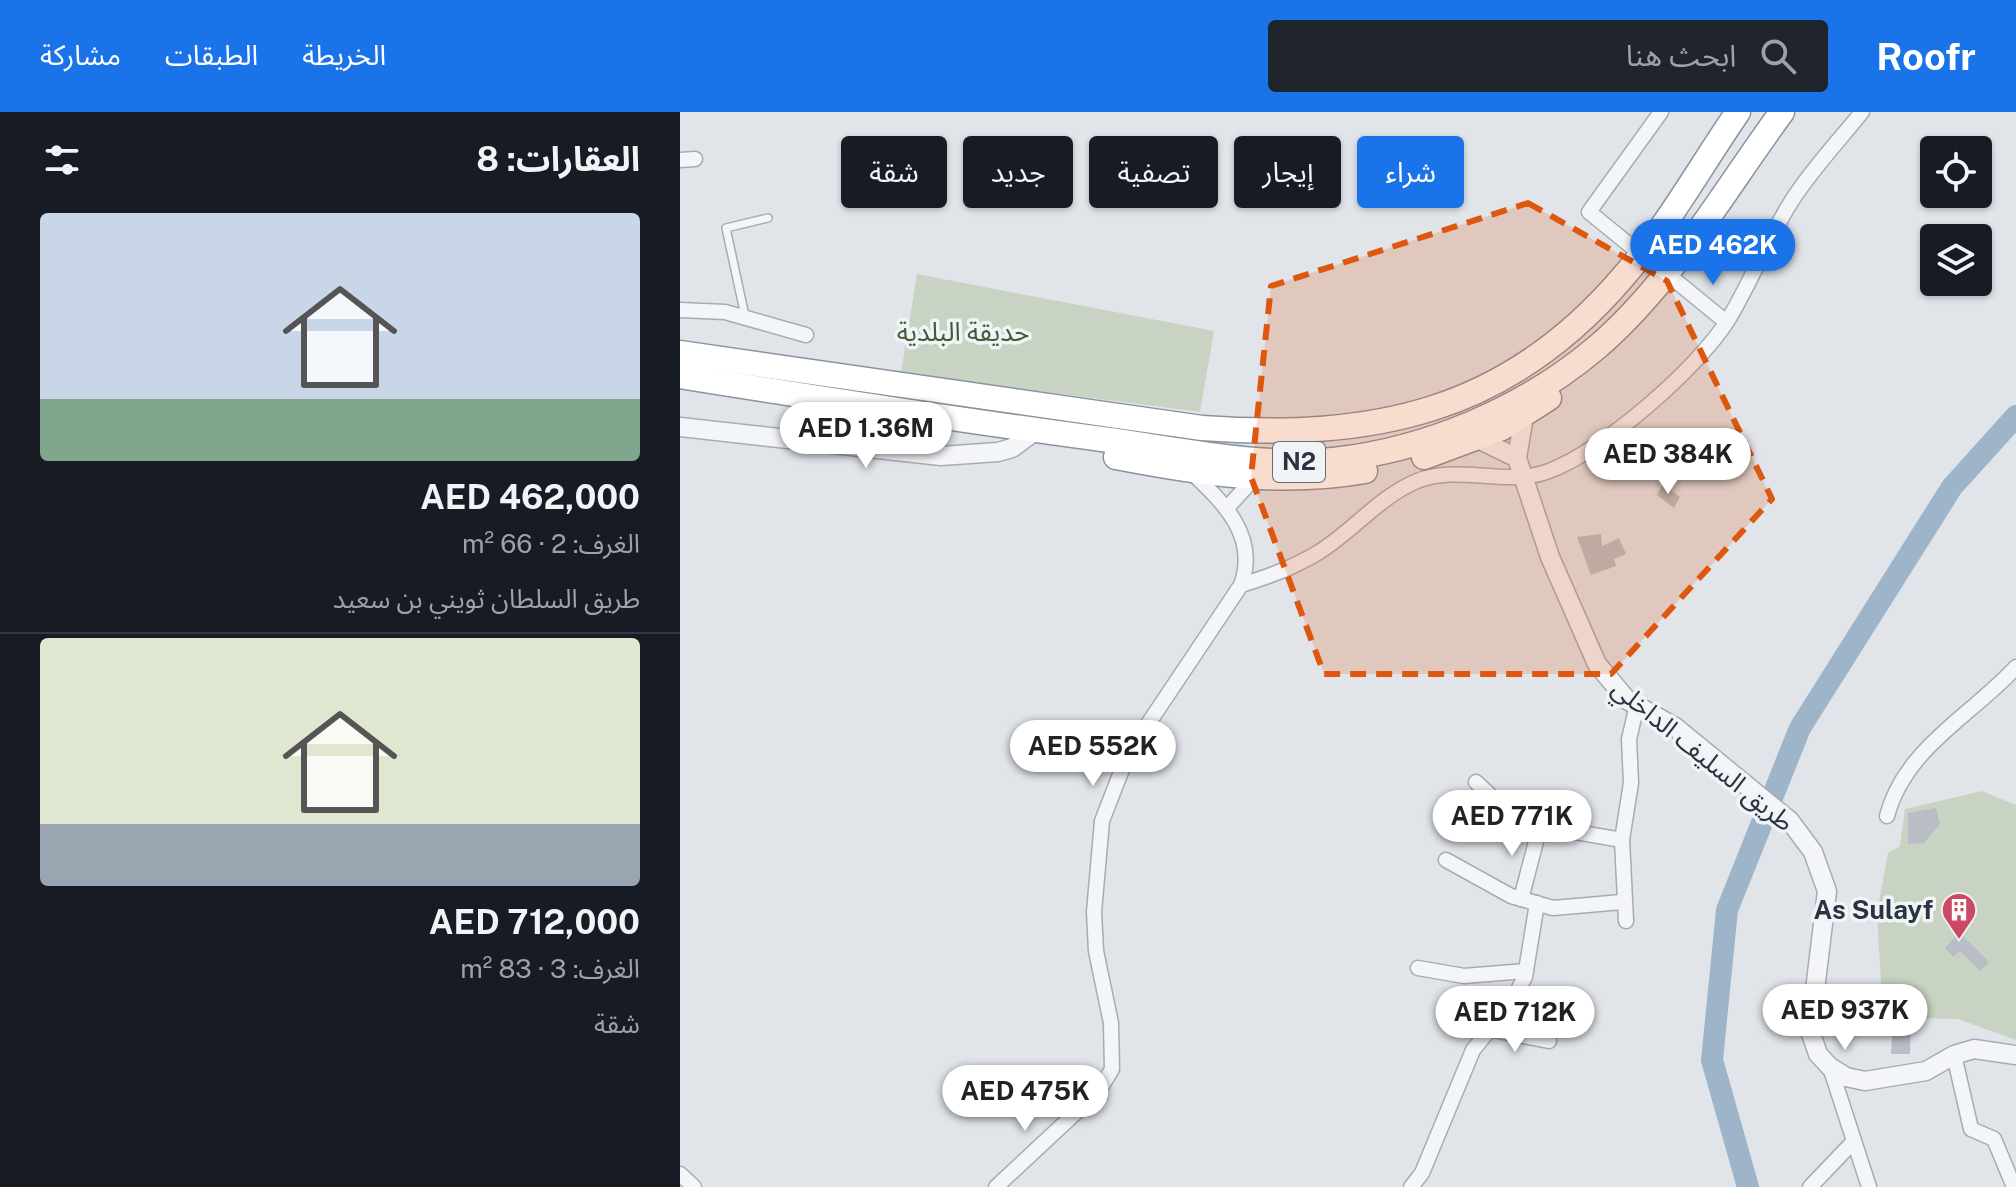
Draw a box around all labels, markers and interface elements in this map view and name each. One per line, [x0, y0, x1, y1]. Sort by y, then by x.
search box [1268, 20, 1828, 92]
icon: search [1756, 34, 1800, 78]
text: Roofr [1876, 34, 1976, 79]
text: ابحث هنا [1626, 37, 1736, 73]
text: مشاركة [40, 38, 121, 71]
text: الطبقات [165, 38, 258, 71]
text: الخريطة [302, 38, 386, 71]
chip: شقة [841, 136, 947, 208]
chip: جديد [963, 136, 1073, 208]
chip: تصفية [1089, 136, 1218, 208]
chip: إيجار [1234, 136, 1341, 208]
chip: شراء [1357, 136, 1464, 208]
map controls [1920, 136, 1992, 296]
button: locate [1920, 136, 1992, 208]
icon: filters [40, 138, 84, 182]
text: العقارات: 8 [476, 139, 640, 179]
pin: AED 462K [1630, 219, 1796, 287]
button: layers [1920, 224, 1992, 296]
text: AED 462K [1648, 229, 1778, 260]
icon: home [268, 265, 412, 409]
park label: حديقة البلدية [897, 316, 1029, 347]
pin: AED 1.36M [774, 402, 958, 470]
text: AED 1.36M [798, 412, 934, 443]
pin: AED 384K [1585, 428, 1751, 496]
text: AED 384K [1603, 438, 1733, 469]
road number: N2 [1273, 442, 1325, 482]
text: AED 462,000 [420, 477, 640, 517]
text: الغرف: 2 · 66 m² [462, 528, 640, 559]
text: طريق السلطان ثويني بن سعيد [333, 583, 640, 614]
street label: طريق السليف الداخلي [1603, 672, 1800, 841]
icon: home [268, 690, 412, 834]
pin: AED 552K [1010, 720, 1176, 788]
text: AED 552K [1028, 730, 1158, 761]
pin: AED 771K [1429, 790, 1595, 858]
text: AED 771K [1451, 800, 1573, 831]
building icon: As Sulayf [1940, 891, 1978, 941]
place label: As Sulayf [1814, 894, 1933, 925]
text: AED 712,000 [429, 902, 640, 942]
text: الغرف: 3 · 83 m² [460, 953, 640, 984]
pin: AED 937K [1762, 984, 1928, 1052]
pin: AED 712K [1432, 986, 1598, 1054]
text: AED 937K [1781, 994, 1909, 1025]
text: AED 712K [1454, 996, 1576, 1027]
text: شقة [594, 1008, 640, 1039]
pin: AED 475K [942, 1065, 1108, 1133]
text: AED 475K [960, 1075, 1090, 1106]

